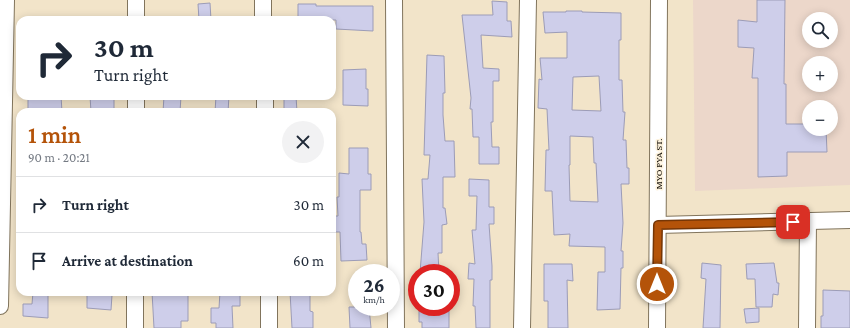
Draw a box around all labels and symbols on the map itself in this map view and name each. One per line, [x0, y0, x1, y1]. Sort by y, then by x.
street label: MYO PYA ST. [653, 138, 664, 190]
pin [776, 205, 810, 239]
position arrow [636, 263, 678, 305]
speed limit sign: 30 [408, 264, 460, 316]

